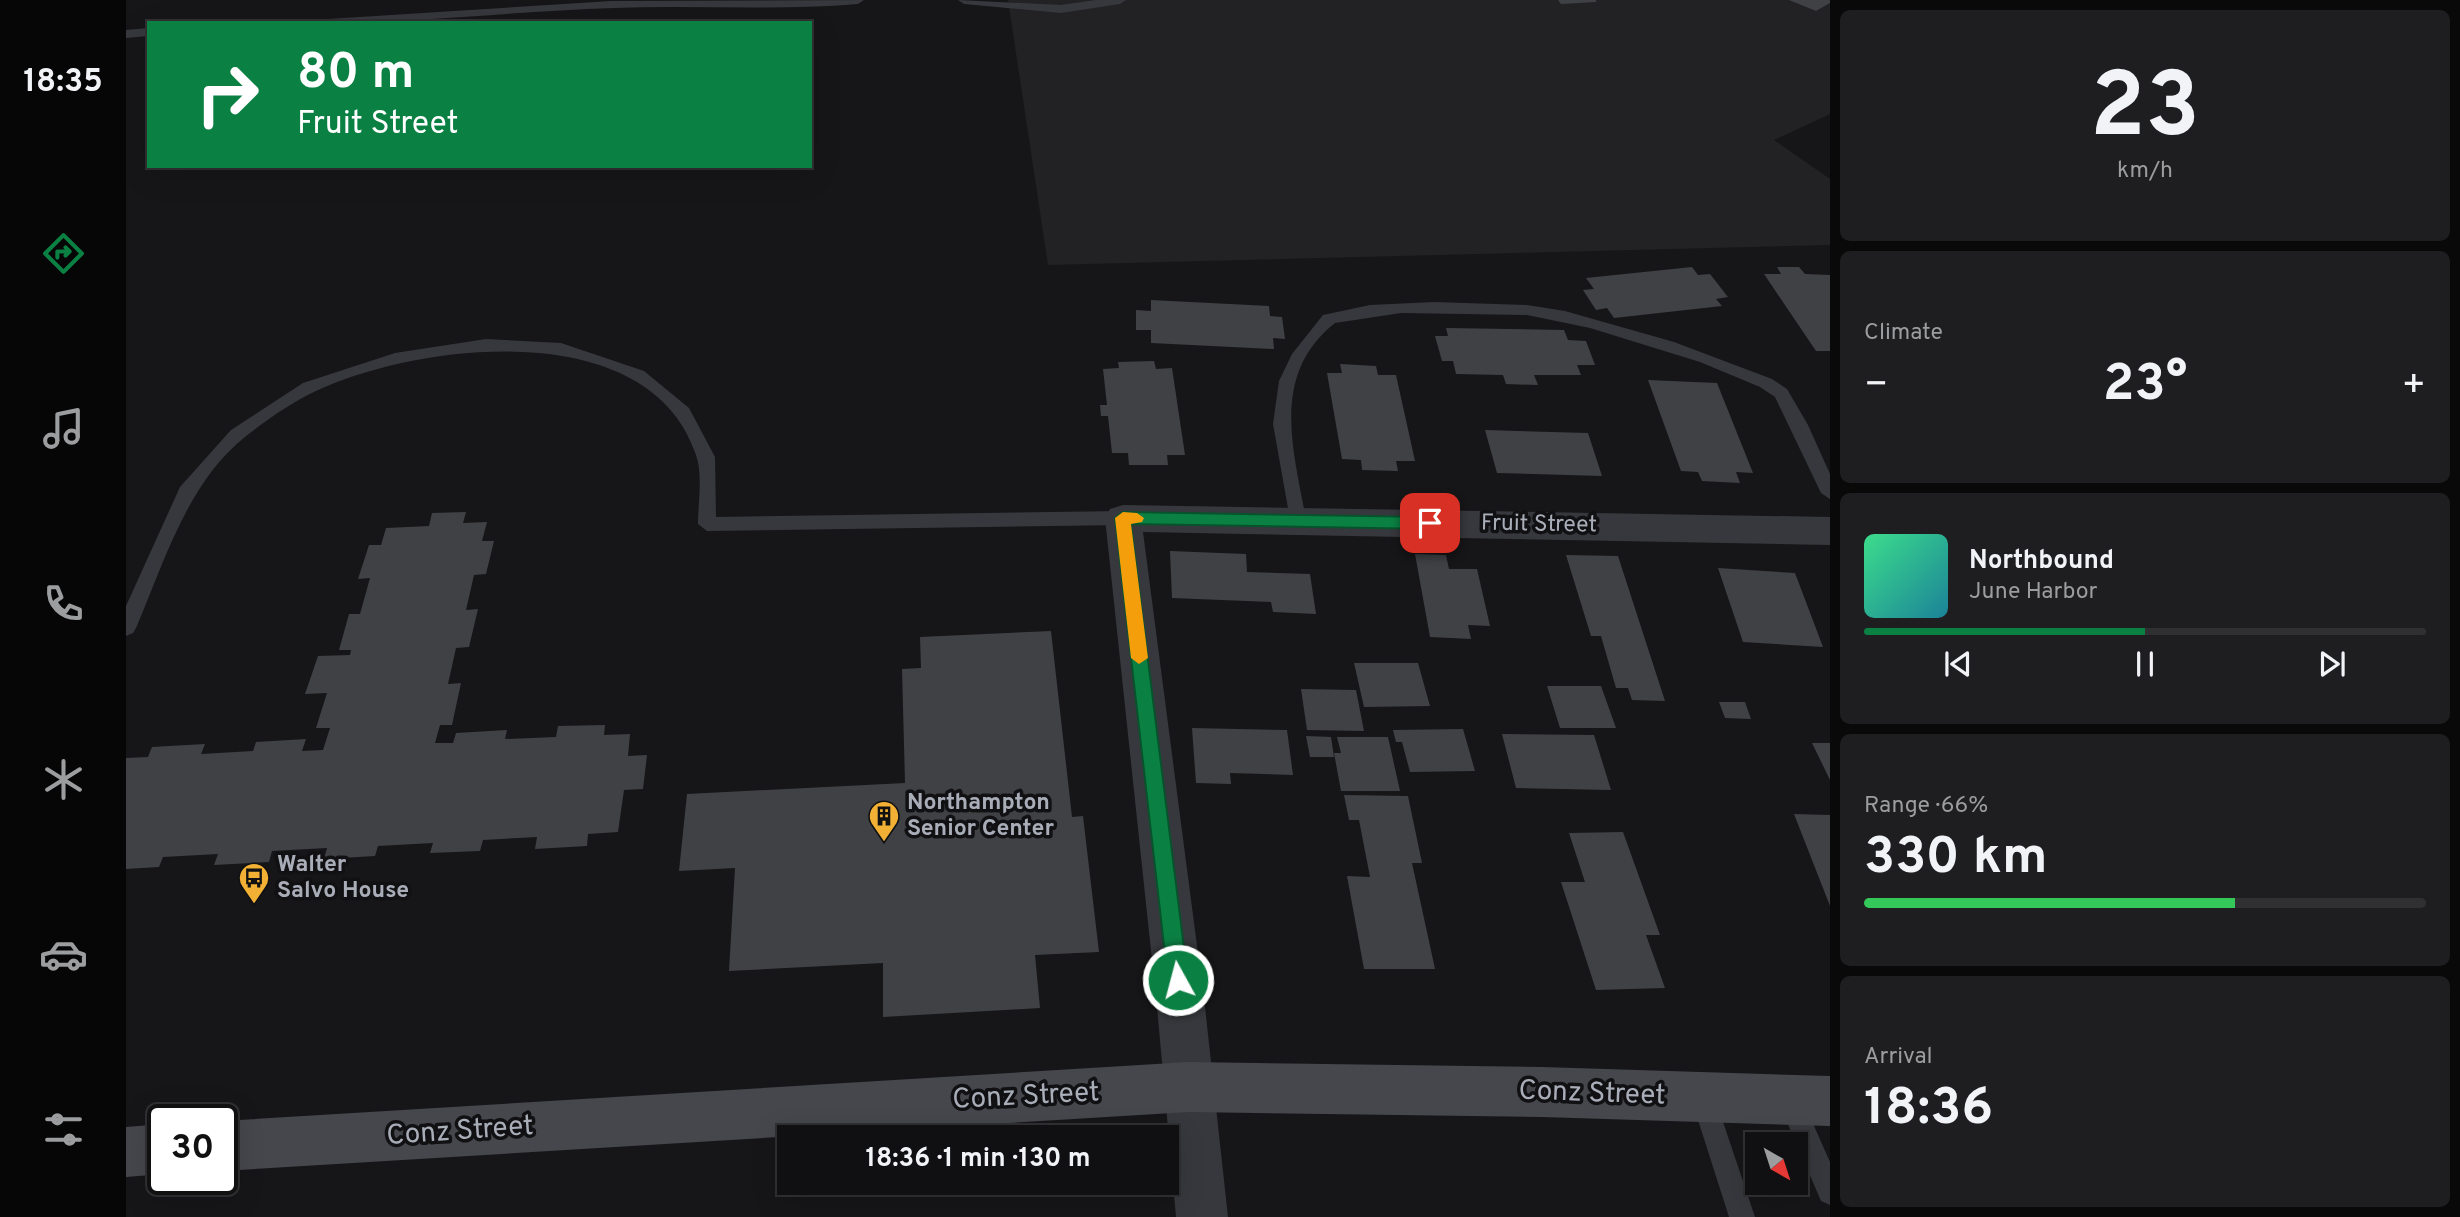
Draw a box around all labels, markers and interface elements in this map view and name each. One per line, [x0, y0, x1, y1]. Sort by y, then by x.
text: 80 m [297, 44, 414, 106]
icon: right [182, 49, 273, 140]
text: 23 [2090, 54, 2200, 169]
text: 18:35 [23, 63, 103, 103]
text: Fruit Street [297, 105, 459, 145]
text: km/h [2117, 157, 2173, 186]
icon: directions [39, 229, 88, 278]
text: Climate [1864, 319, 1943, 348]
text: 23° [2103, 353, 2187, 419]
text: − [1864, 362, 1889, 411]
text: + [2401, 362, 2426, 411]
icon: music [39, 404, 88, 453]
pin [1400, 493, 1460, 553]
icon: arrive [1411, 504, 1449, 542]
street label: Fruit Street [1481, 509, 1597, 541]
text: Northbound [1969, 545, 2114, 578]
text: June Harbor [1969, 578, 2097, 607]
icon: phone [39, 579, 88, 628]
icon: previous [1939, 645, 1977, 683]
icon: pause [2126, 645, 2164, 683]
icon: next [2313, 645, 2351, 683]
icon: climate [39, 755, 88, 804]
place label: Northampton Senior Center [907, 789, 1054, 844]
text: Range · 66% [1864, 792, 1988, 821]
building icon: Northampton Senior Center [867, 799, 901, 843]
text: 330 km [1864, 826, 2047, 892]
place label: Walter Salvo House [277, 851, 409, 906]
bus stop icon: Walter Salvo House [237, 861, 271, 905]
icon: car [39, 930, 88, 979]
position arrow [1141, 943, 1215, 1017]
text: Arrival [1864, 1043, 1933, 1072]
street label: Conz Street [1518, 1073, 1666, 1115]
street label: Conz Street [952, 1075, 1100, 1119]
text: 18:36 [1864, 1077, 1993, 1143]
speed limit sign: 30 [147, 1104, 238, 1195]
icon: filters [39, 1105, 88, 1154]
street label: Conz Street [385, 1109, 535, 1155]
north arrow [1745, 1132, 1808, 1195]
map controls [1745, 1132, 1808, 1195]
text: 18:36 · 1 min · 130 m [865, 1143, 1091, 1176]

